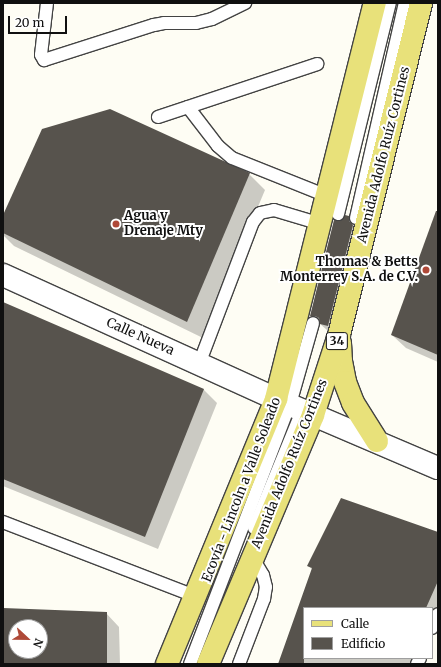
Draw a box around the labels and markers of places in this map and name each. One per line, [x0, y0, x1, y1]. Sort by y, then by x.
place label: Agua y Drenaje Mty [124, 209, 203, 240]
marker: Agua y Drenaje Mty [111, 219, 121, 229]
place label: Thomas & Betts Monterrey S.A. de C.V. [280, 255, 418, 286]
marker: Thomas & Betts Monterrey S.A. de C.V. [421, 265, 431, 275]

